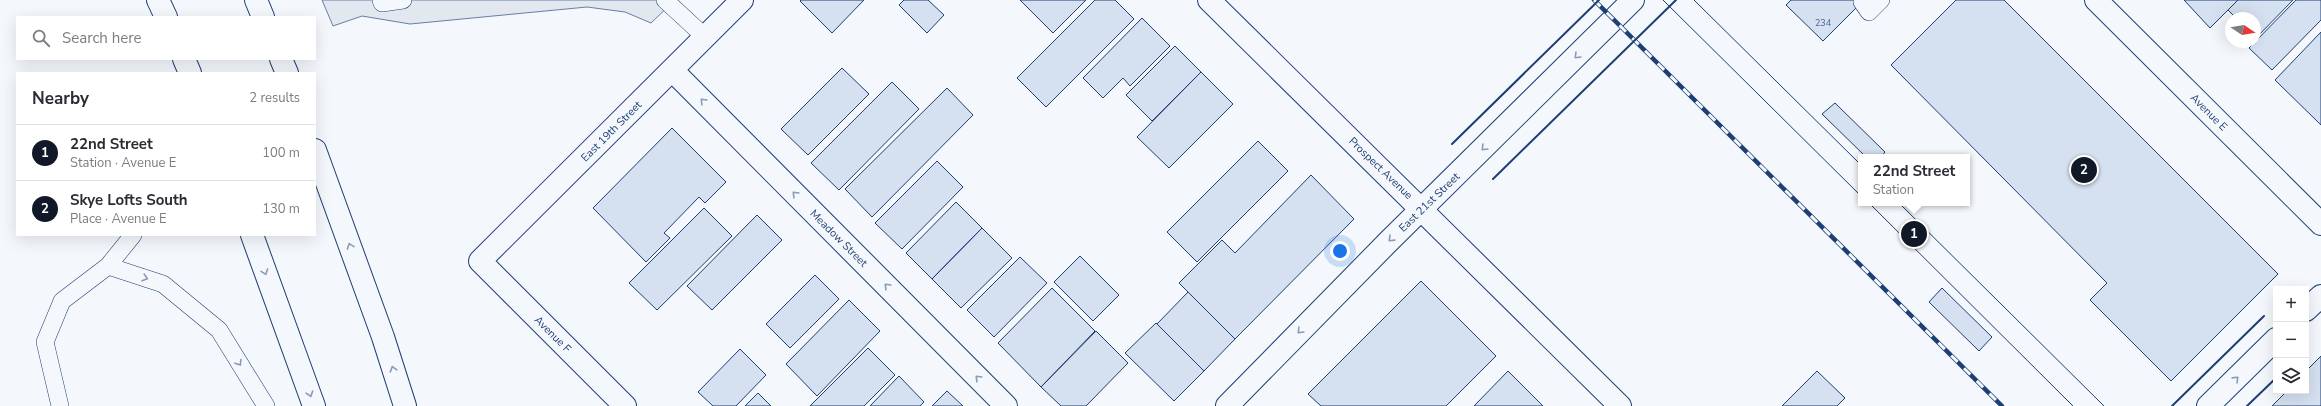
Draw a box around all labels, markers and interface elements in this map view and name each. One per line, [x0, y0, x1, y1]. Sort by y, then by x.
north arrow [2225, 12, 2261, 48]
search box [16, 16, 316, 60]
house number: 234 [1815, 17, 1832, 29]
icon: search [30, 27, 52, 49]
text: Search here [62, 28, 142, 48]
one-way arrow [1574, 51, 1582, 59]
text: Nearby [32, 87, 89, 110]
text: 2 results [249, 89, 300, 107]
street label: Avenue E [2187, 91, 2230, 134]
street label: East 19th Street [578, 98, 645, 165]
one-way arrow [701, 98, 708, 106]
text: 22nd Street [70, 134, 153, 154]
street label: Prospect Avenue [1345, 134, 1416, 203]
one-way arrow [1481, 143, 1489, 151]
text: 1 [41, 144, 49, 162]
text: 100 m [262, 144, 300, 162]
text: Station · Avenue E [70, 154, 176, 172]
popup [1858, 154, 1970, 206]
pin: 2 [2071, 155, 2097, 185]
text: 22nd Street [1873, 161, 1955, 181]
street label: East 21st Street [1396, 169, 1463, 235]
text: Station [1873, 181, 1914, 199]
text: Skye Lofts South [70, 190, 188, 210]
one-way arrow [792, 191, 800, 199]
text: 2 [41, 200, 49, 218]
text: 130 m [262, 200, 300, 218]
street label: Meadow Street [807, 206, 871, 271]
text: Place · Avenue E [70, 210, 167, 228]
pin: 1 [1901, 219, 1927, 249]
one-way arrow [1388, 234, 1396, 242]
your location [1330, 241, 1350, 261]
one-way arrow [347, 243, 355, 250]
one-way arrow [261, 268, 269, 275]
one-way arrow [141, 273, 148, 282]
one-way arrow [884, 283, 891, 291]
map controls [2273, 286, 2309, 394]
button: + [2273, 286, 2309, 322]
street label: Avenue F [531, 313, 574, 356]
button: − [2273, 322, 2309, 358]
one-way arrow [1297, 326, 1305, 334]
button: layers [2273, 358, 2309, 394]
one-way arrow [235, 359, 242, 366]
one-way arrow [390, 365, 398, 372]
one-way arrow [975, 375, 983, 383]
one-way arrow [2231, 376, 2239, 384]
one-way arrow [305, 390, 314, 397]

